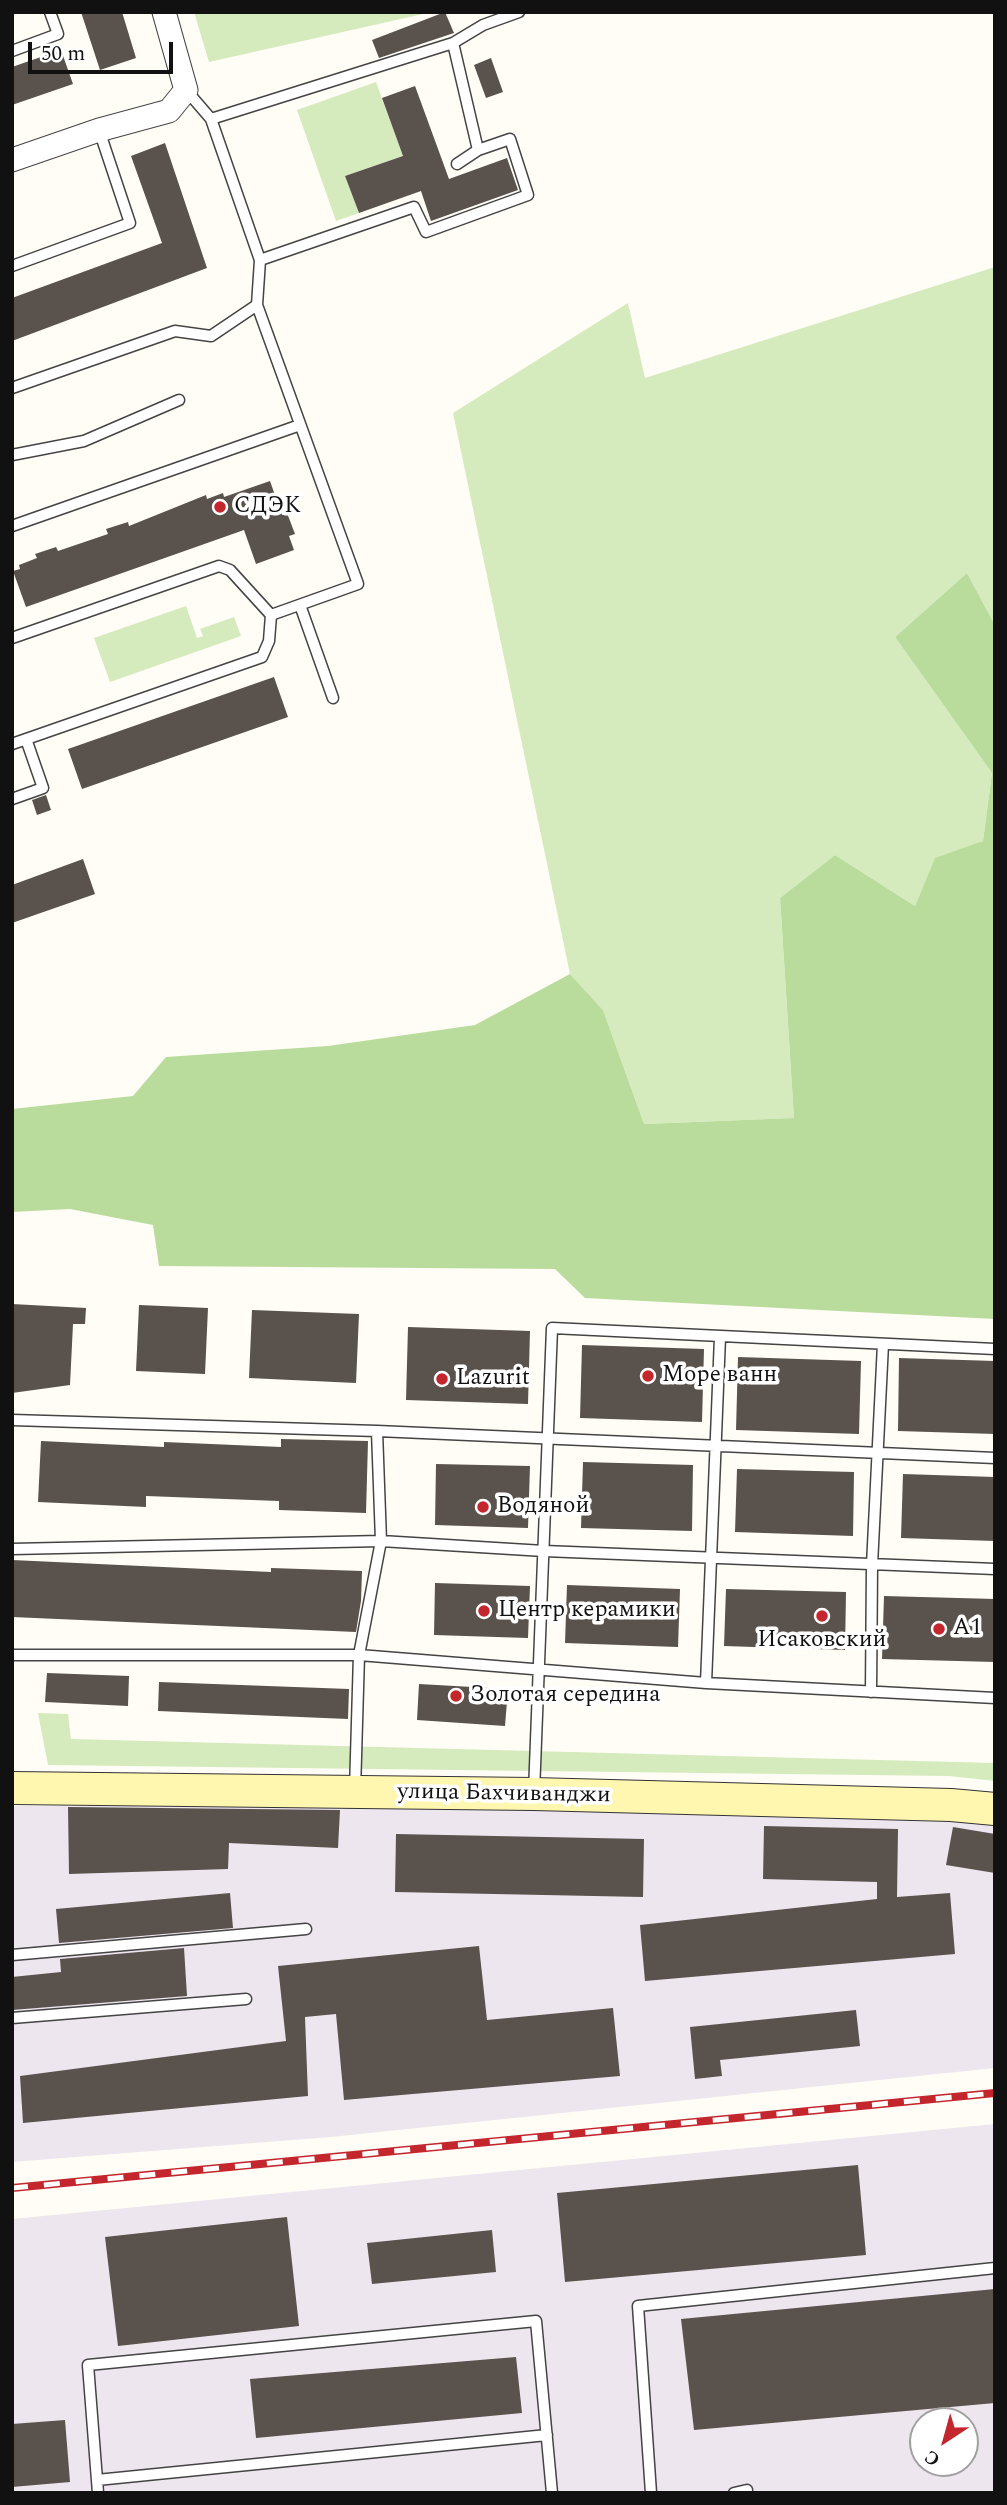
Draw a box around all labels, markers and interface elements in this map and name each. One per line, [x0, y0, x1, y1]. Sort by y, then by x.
scale bar [32, 28, 177, 72]
text: 50 m [41, 38, 85, 70]
place label: СДЭК [234, 493, 301, 521]
marker: СДЭК [212, 499, 228, 515]
place label: Море ванн [662, 1362, 777, 1390]
place label: Lazurit [456, 1365, 530, 1393]
marker: Море ванн [640, 1368, 656, 1384]
marker: Lazurit [434, 1371, 450, 1387]
place label: Водяной [497, 1493, 589, 1521]
marker: Водяной [475, 1499, 491, 1515]
place label: Центр керамики [498, 1597, 676, 1625]
marker: Центр керамики [476, 1603, 492, 1619]
marker: Исаковский [814, 1608, 830, 1624]
place label: A1 [953, 1615, 982, 1643]
marker: A1 [931, 1621, 947, 1637]
place label: Исаковский [758, 1627, 886, 1655]
place label: Золотая середина [470, 1682, 660, 1710]
marker: Золотая середина [448, 1688, 464, 1704]
street label: улица Бахчиванджи [397, 1779, 611, 1811]
north arrow [909, 2407, 979, 2477]
text: С [919, 2442, 947, 2473]

